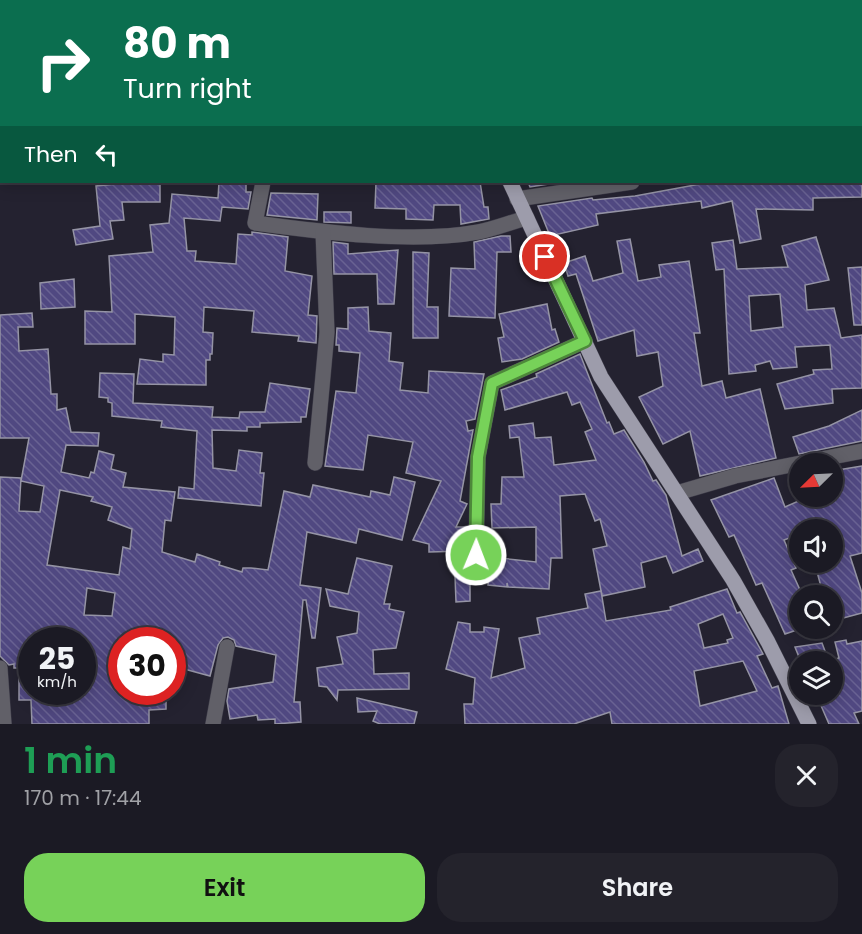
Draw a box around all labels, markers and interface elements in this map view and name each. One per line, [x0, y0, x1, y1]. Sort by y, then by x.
text: 80 m [123, 14, 231, 73]
icon: right [24, 24, 102, 102]
text: Turn right [123, 70, 252, 107]
icon: left [90, 138, 123, 171]
text: Then [24, 139, 78, 170]
pin [519, 231, 570, 282]
icon: arrive [528, 240, 561, 273]
north arrow [789, 453, 843, 507]
map controls [789, 453, 843, 705]
button: sound [789, 519, 843, 573]
position arrow [444, 523, 508, 587]
button: search [789, 585, 843, 639]
speed limit sign: 30 [108, 627, 186, 705]
text: 25 [39, 637, 75, 680]
button: layers [789, 651, 843, 705]
text: km/h [37, 671, 77, 692]
text: 1 min [24, 735, 117, 786]
button: close [775, 744, 838, 807]
text: 170 m · 17:44 [24, 784, 141, 812]
button: Exit [24, 853, 425, 922]
button: Share [437, 853, 838, 922]

